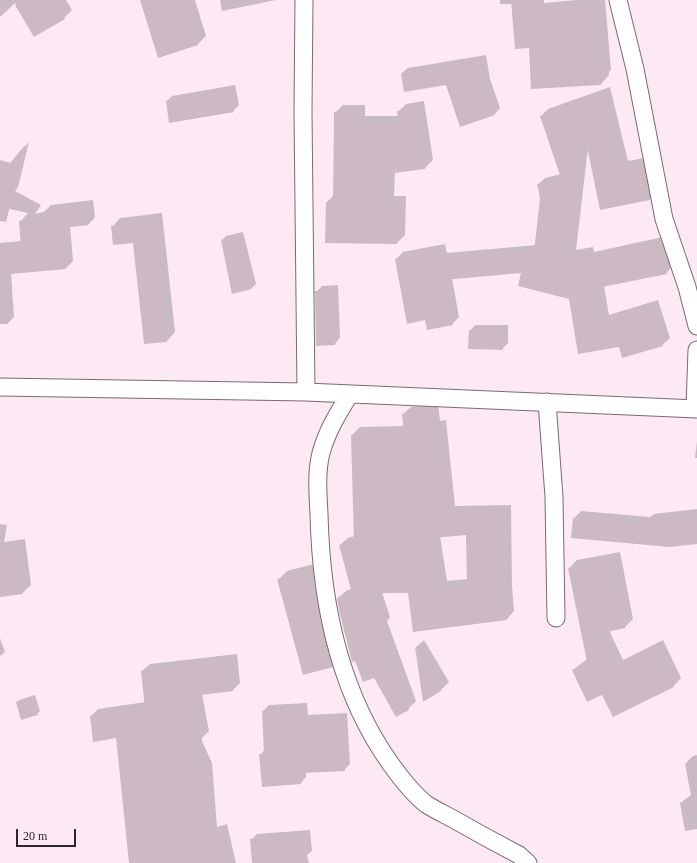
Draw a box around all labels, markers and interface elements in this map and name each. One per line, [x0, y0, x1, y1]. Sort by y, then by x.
scale bar [18, 821, 78, 847]
text: 20 m [23, 829, 47, 843]

